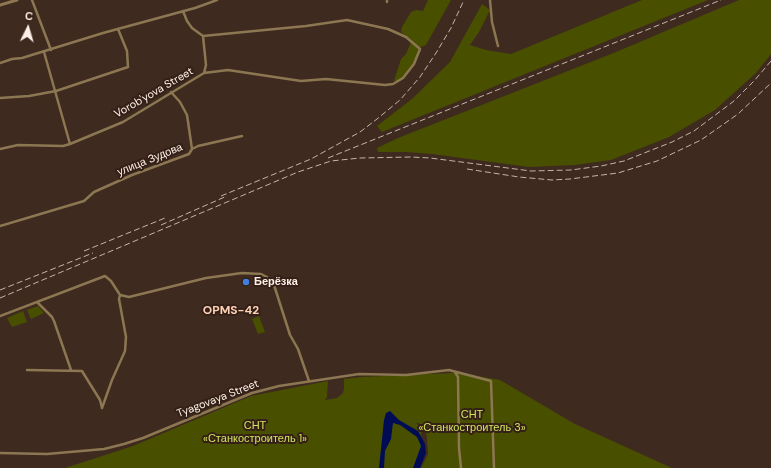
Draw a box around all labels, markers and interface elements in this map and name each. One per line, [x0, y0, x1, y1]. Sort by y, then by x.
north arrow [8, 8, 48, 48]
text: С [24, 9, 34, 23]
street label: Vorob'yova Street [112, 65, 196, 121]
street label: улица Зудова [115, 141, 185, 179]
place label: Берёзка [254, 275, 298, 289]
marker: Берёзка [241, 277, 251, 287]
district label: OPMS-42 [203, 304, 259, 318]
street label: Tyagovaya Street [175, 377, 261, 421]
park label: СНТ «Станкостроитель 3» [418, 408, 526, 434]
park label: СНТ «Станкостроитель 1» [203, 419, 307, 445]

